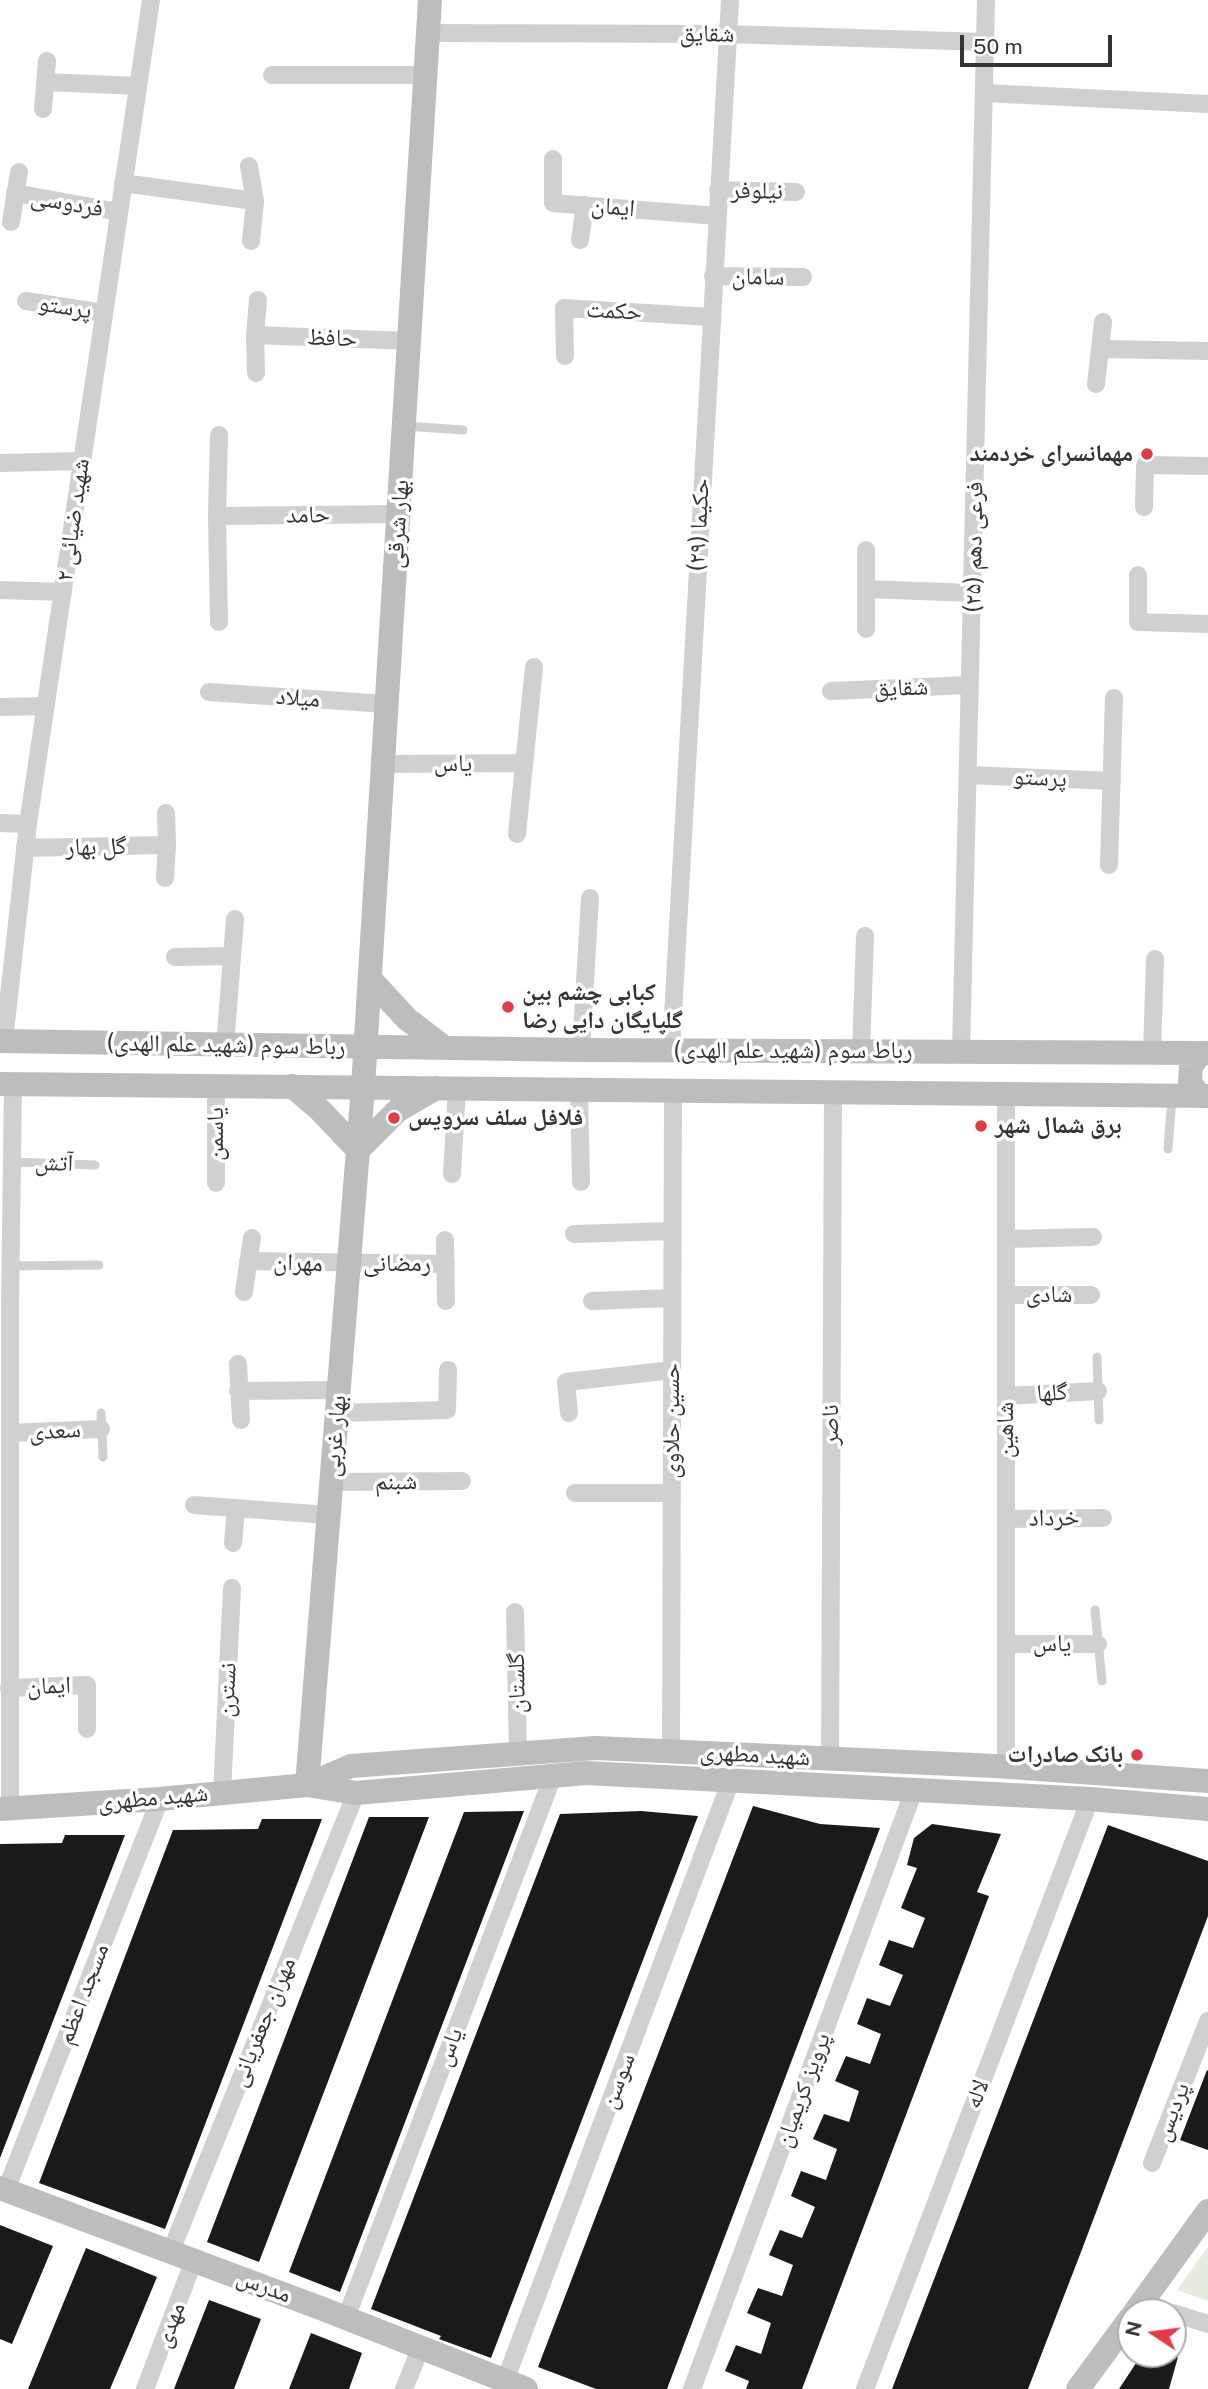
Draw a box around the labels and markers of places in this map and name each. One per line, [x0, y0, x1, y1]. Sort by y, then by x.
place label: مهمانسرای خردمند [970, 440, 1133, 468]
marker: مهمانسرای خردمند [1139, 446, 1155, 462]
place label: کبابی چشم بین گلپایگان دایی رضا [522, 979, 683, 1035]
marker: کبابی چشم بین گلپایگان دایی رضا [500, 999, 516, 1015]
place label: فلافل سلف سرویس [408, 1104, 583, 1132]
marker: فلافل سلف سرویس [386, 1110, 402, 1126]
place label: برق شمال شهر [995, 1112, 1122, 1140]
marker: برق شمال شهر [973, 1118, 989, 1134]
place label: بانک صادرات [1007, 1741, 1123, 1769]
marker: بانک صادرات [1129, 1747, 1145, 1763]

